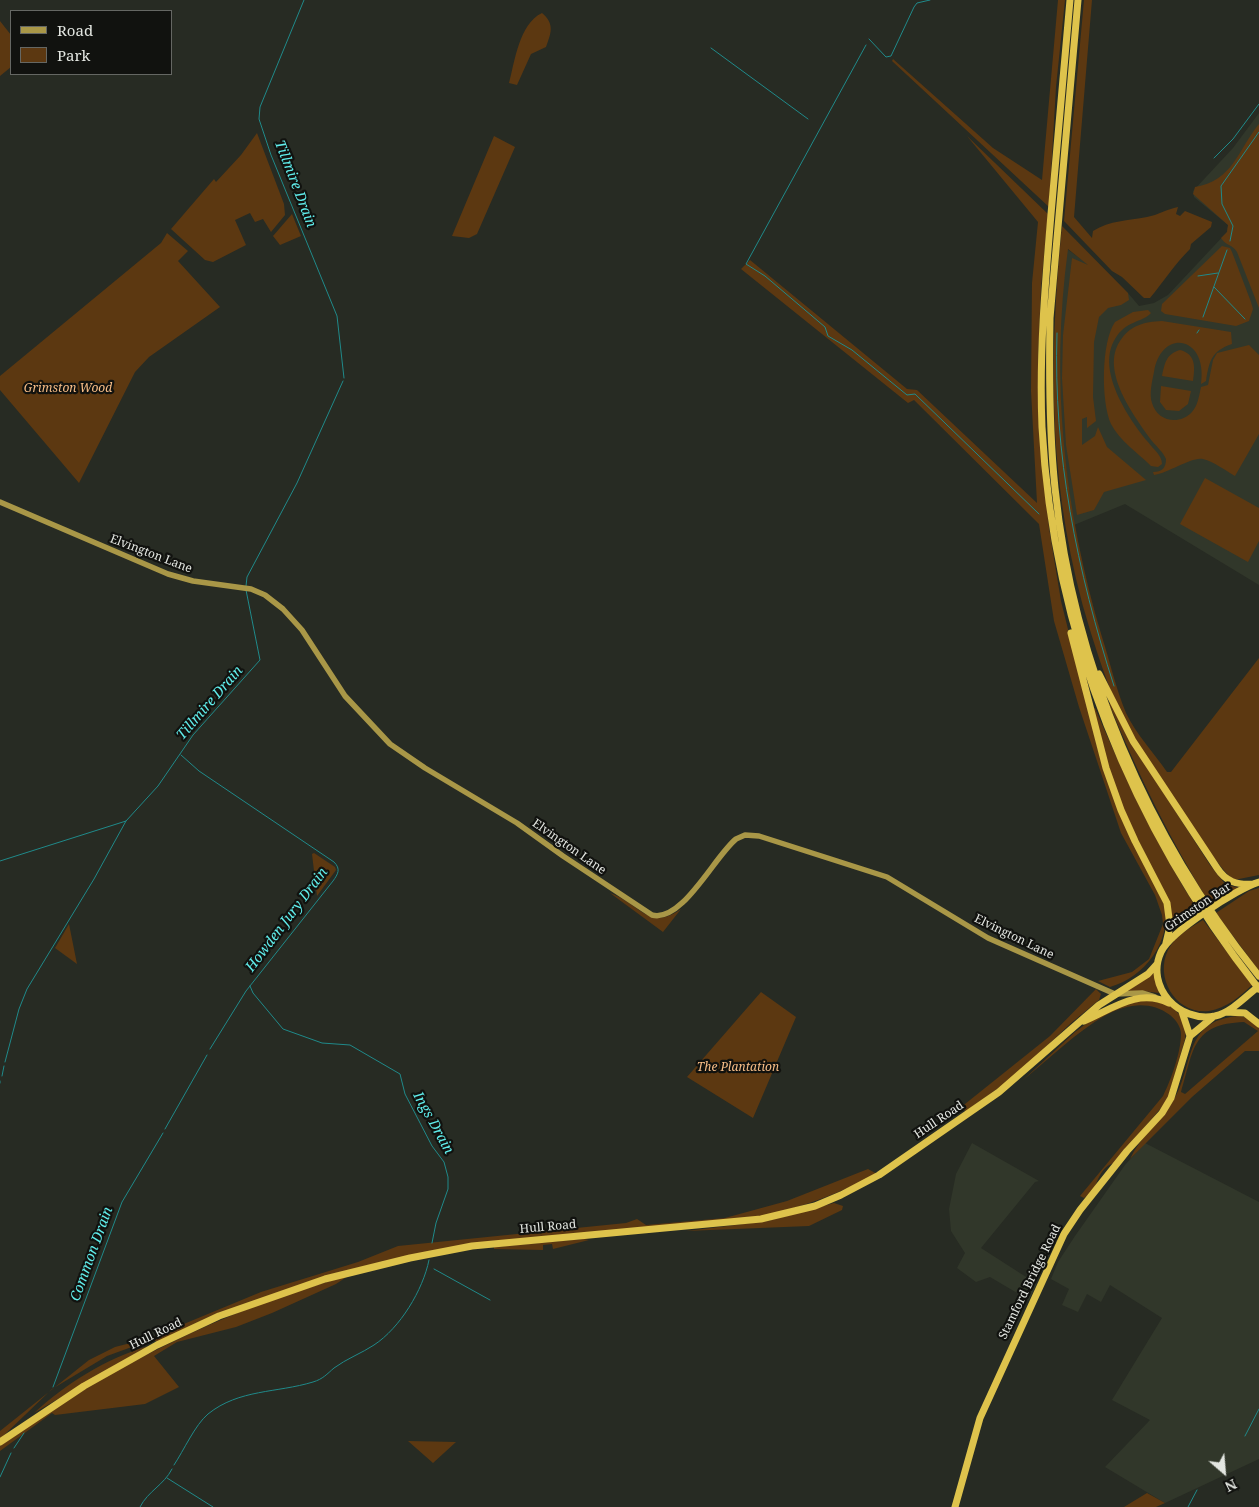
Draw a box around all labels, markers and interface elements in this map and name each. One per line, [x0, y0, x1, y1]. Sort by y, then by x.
legend [10, 10, 172, 75]
text: Road [57, 20, 93, 40]
text: Park [57, 45, 90, 65]
water label: Tillmire Drain [271, 138, 319, 230]
park label: Grimston Wood [24, 382, 112, 396]
street label: Elvington Lane [108, 532, 194, 576]
water label: Tillmire Drain [173, 663, 247, 743]
street label: Elvington Lane [529, 816, 609, 878]
water label: Howden Jury Drain [242, 865, 332, 975]
street label: Grimston Bar [1162, 879, 1234, 935]
street label: Elvington Lane [972, 912, 1056, 962]
park label: The Plantation [697, 1061, 779, 1075]
water label: Ings Drain [409, 1089, 457, 1157]
street label: Hull Road [912, 1098, 966, 1142]
water label: Common Drain [67, 1205, 117, 1303]
street label: Hull Road [519, 1217, 577, 1237]
street label: Stamford Bridge Road [996, 1222, 1064, 1342]
street label: Hull Road [127, 1315, 185, 1353]
north arrow [1199, 1447, 1249, 1497]
text: N [1222, 1475, 1240, 1497]

